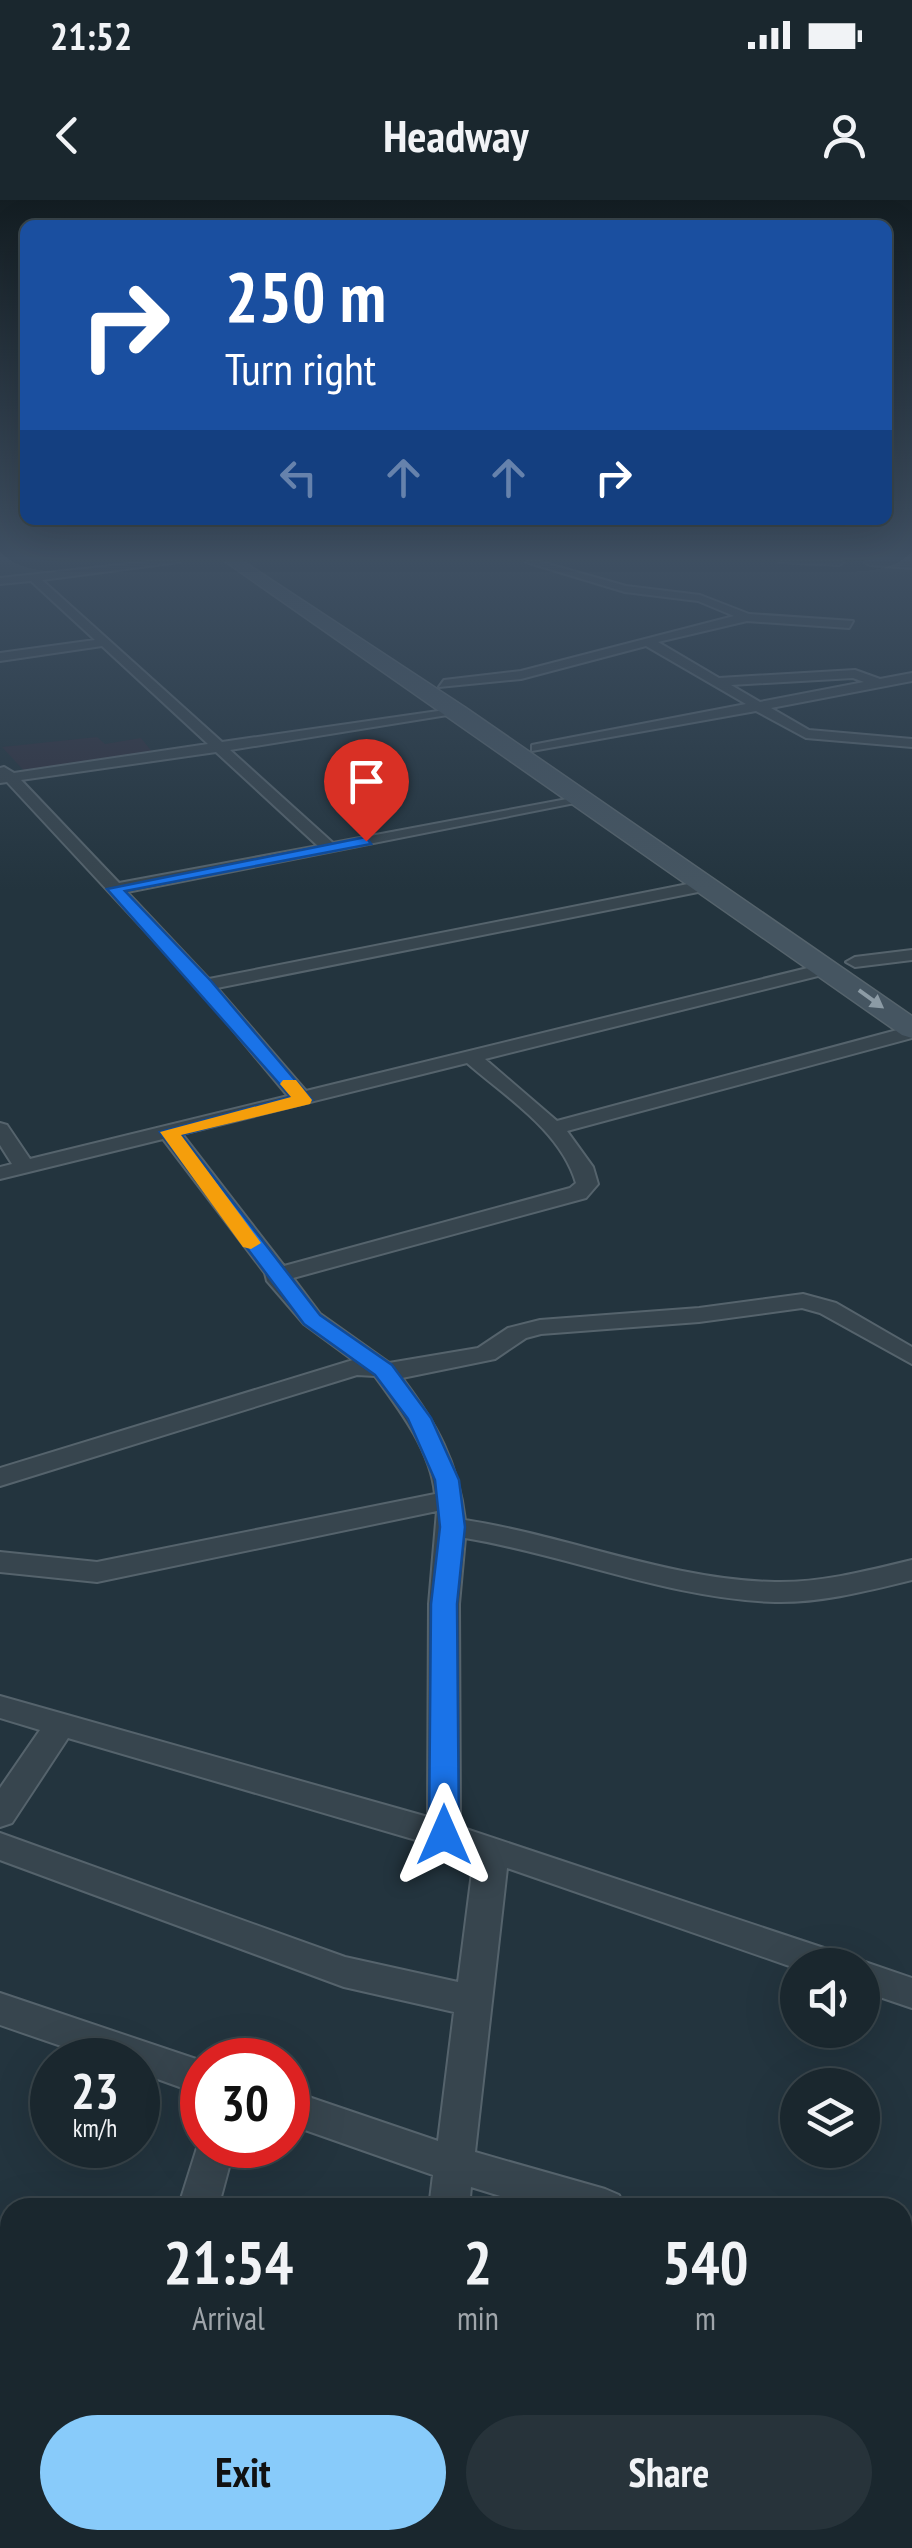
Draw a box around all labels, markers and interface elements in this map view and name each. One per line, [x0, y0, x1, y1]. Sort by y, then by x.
text: 21:52 [50, 11, 132, 60]
text: Headway [383, 106, 529, 164]
icon: back [40, 108, 95, 163]
icon: person [817, 108, 872, 163]
text: 250 m [225, 251, 386, 341]
icon: right [60, 260, 190, 390]
text: Turn right [225, 339, 376, 397]
icon: left [271, 450, 326, 505]
icon: ahead [376, 450, 431, 505]
icon: ahead [481, 450, 536, 505]
icon: right [586, 450, 641, 505]
pin [324, 739, 409, 842]
icon: arrive [339, 754, 394, 809]
one-way arrow [858, 989, 884, 1009]
position arrow [392, 1783, 496, 1887]
map controls [780, 1948, 880, 2168]
button: sound [780, 1948, 880, 2048]
speed limit sign: 30 [180, 2038, 310, 2168]
text: 23 [71, 2058, 119, 2123]
button: layers [780, 2068, 880, 2168]
text: km/h [73, 2112, 117, 2144]
text: 21:54 [164, 2223, 293, 2301]
text: 2 [464, 2223, 492, 2301]
text: 540 [662, 2223, 748, 2301]
text: Arrival [192, 2297, 265, 2339]
text: min [457, 2297, 499, 2339]
text: m [695, 2297, 716, 2339]
button: Exit [40, 2415, 446, 2530]
button: Share [466, 2415, 872, 2530]

